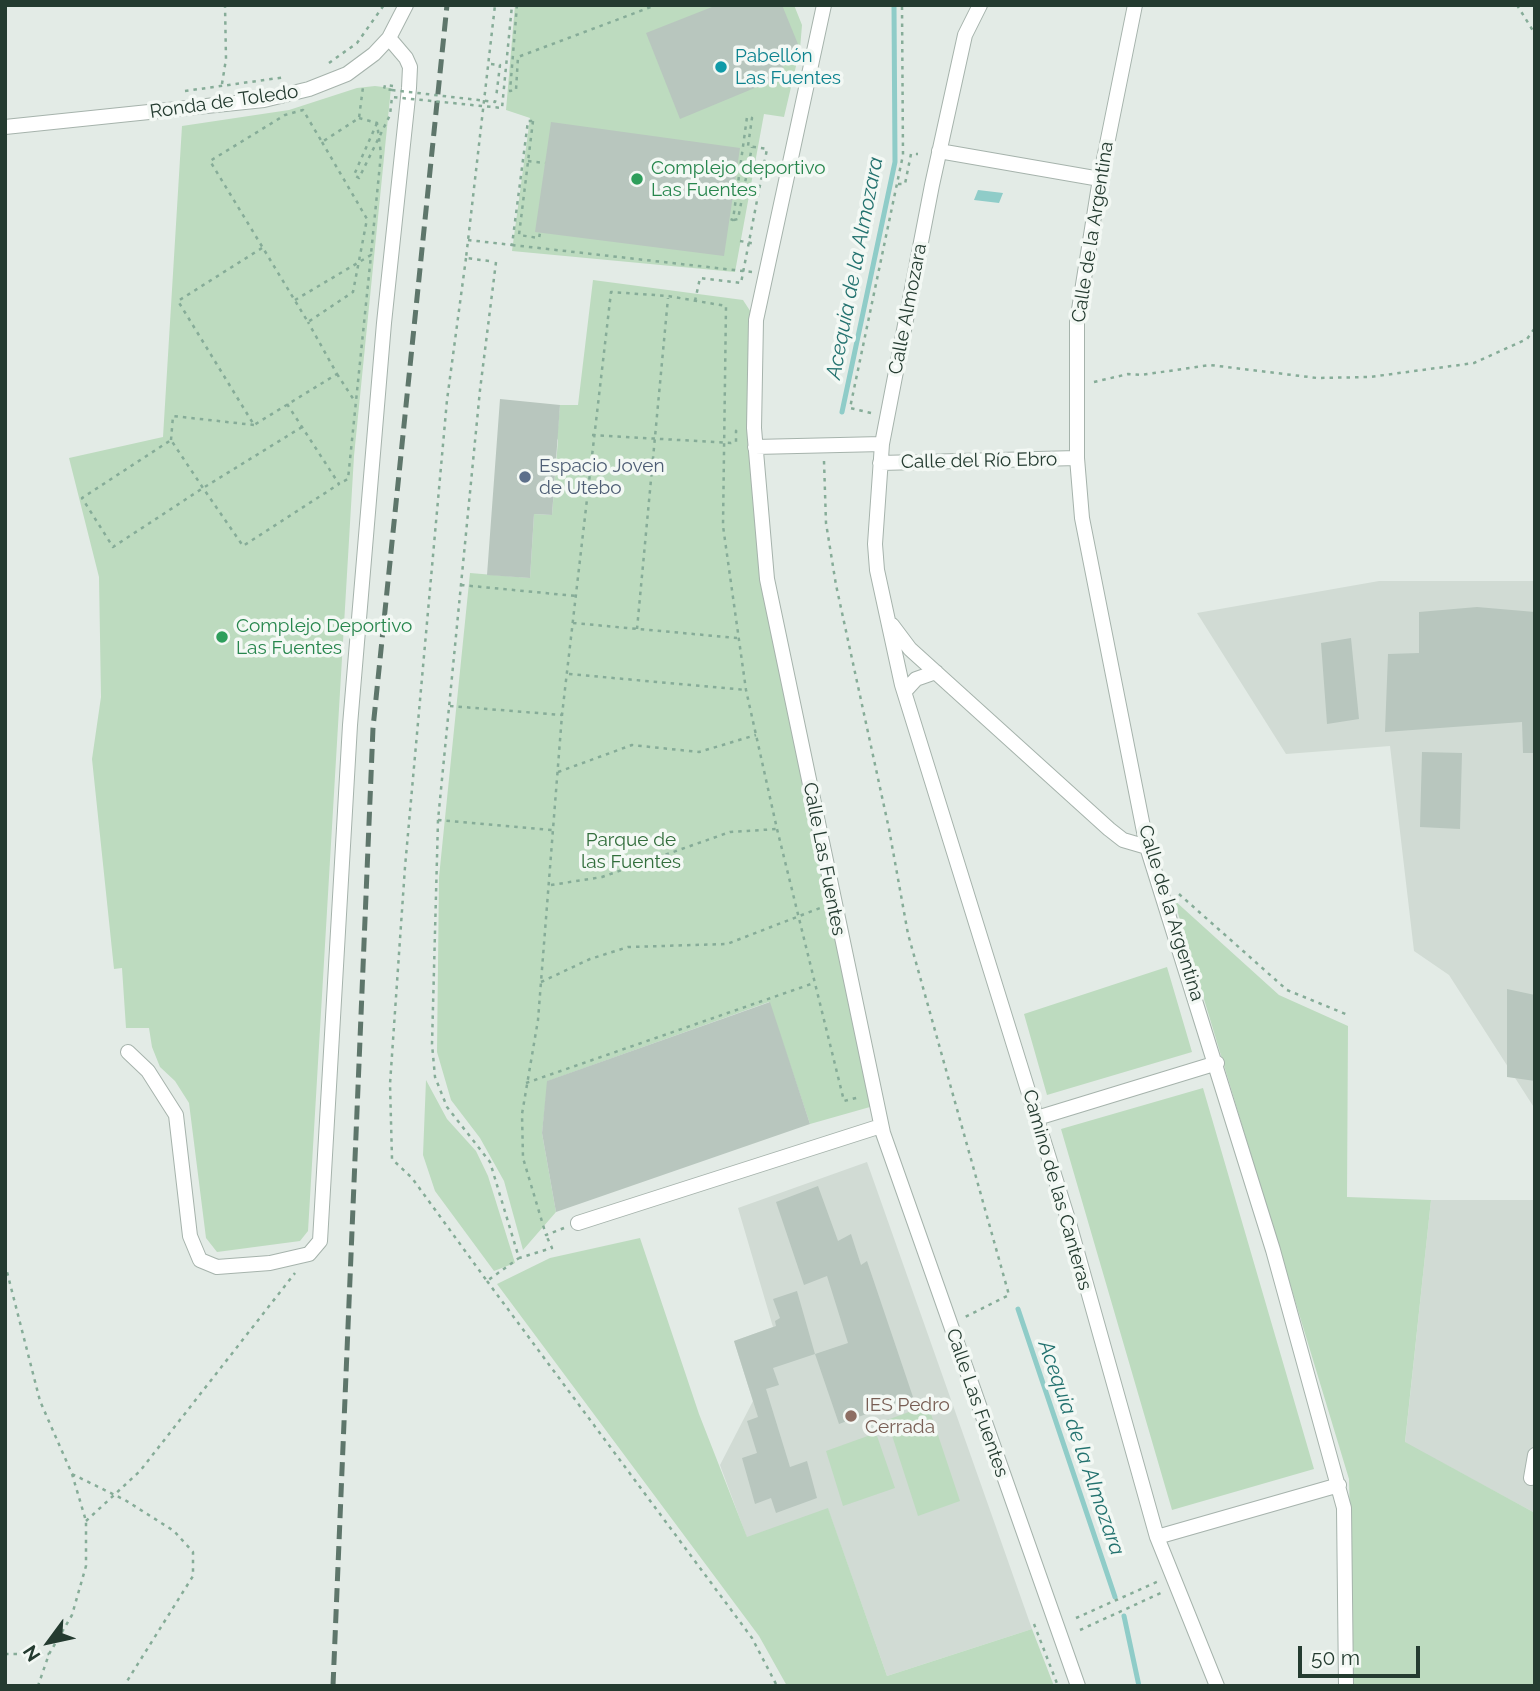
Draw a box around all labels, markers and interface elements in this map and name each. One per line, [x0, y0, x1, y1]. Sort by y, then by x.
place label: Pabellón Las Fuentes [735, 45, 841, 89]
marker: Pabellón Las Fuentes [713, 59, 729, 75]
street label: Ronda de Toledo [148, 80, 300, 124]
street label: Calle de la Argentina [1067, 140, 1119, 324]
water label: Acequia de la Almozara [821, 155, 889, 381]
place label: Complejo deportivo Las Fuentes [651, 157, 826, 201]
marker: Complejo deportivo Las Fuentes [629, 171, 645, 187]
street label: Calle Almozara [884, 242, 932, 376]
street label: Calle del Río Ebro [901, 448, 1057, 474]
place label: Espacio Joven de Utebo [539, 455, 664, 499]
marker: Espacio Joven de Utebo [517, 469, 533, 485]
place label: Complejo Deportivo Las Fuentes [236, 615, 412, 659]
marker: Complejo Deportivo Las Fuentes [214, 629, 230, 645]
street label: Calle Las Fuentes [798, 780, 850, 938]
street label: Calle de la Argentina [1133, 822, 1209, 1004]
park label: Parque de las Fuentes [581, 829, 681, 873]
street label: Camino de las Canteras [1017, 1087, 1097, 1293]
street label: Calle Las Fuentes [941, 1326, 1013, 1480]
water label: Acequia de la Almozara [1032, 1337, 1130, 1559]
place label: IES Pedro Cerrada [865, 1394, 950, 1438]
marker: IES Pedro Cerrada [843, 1408, 859, 1424]
north arrow [14, 1607, 84, 1677]
scale bar [1302, 1632, 1424, 1676]
text: N [18, 1641, 45, 1666]
text: 50 m [1311, 1645, 1360, 1670]

